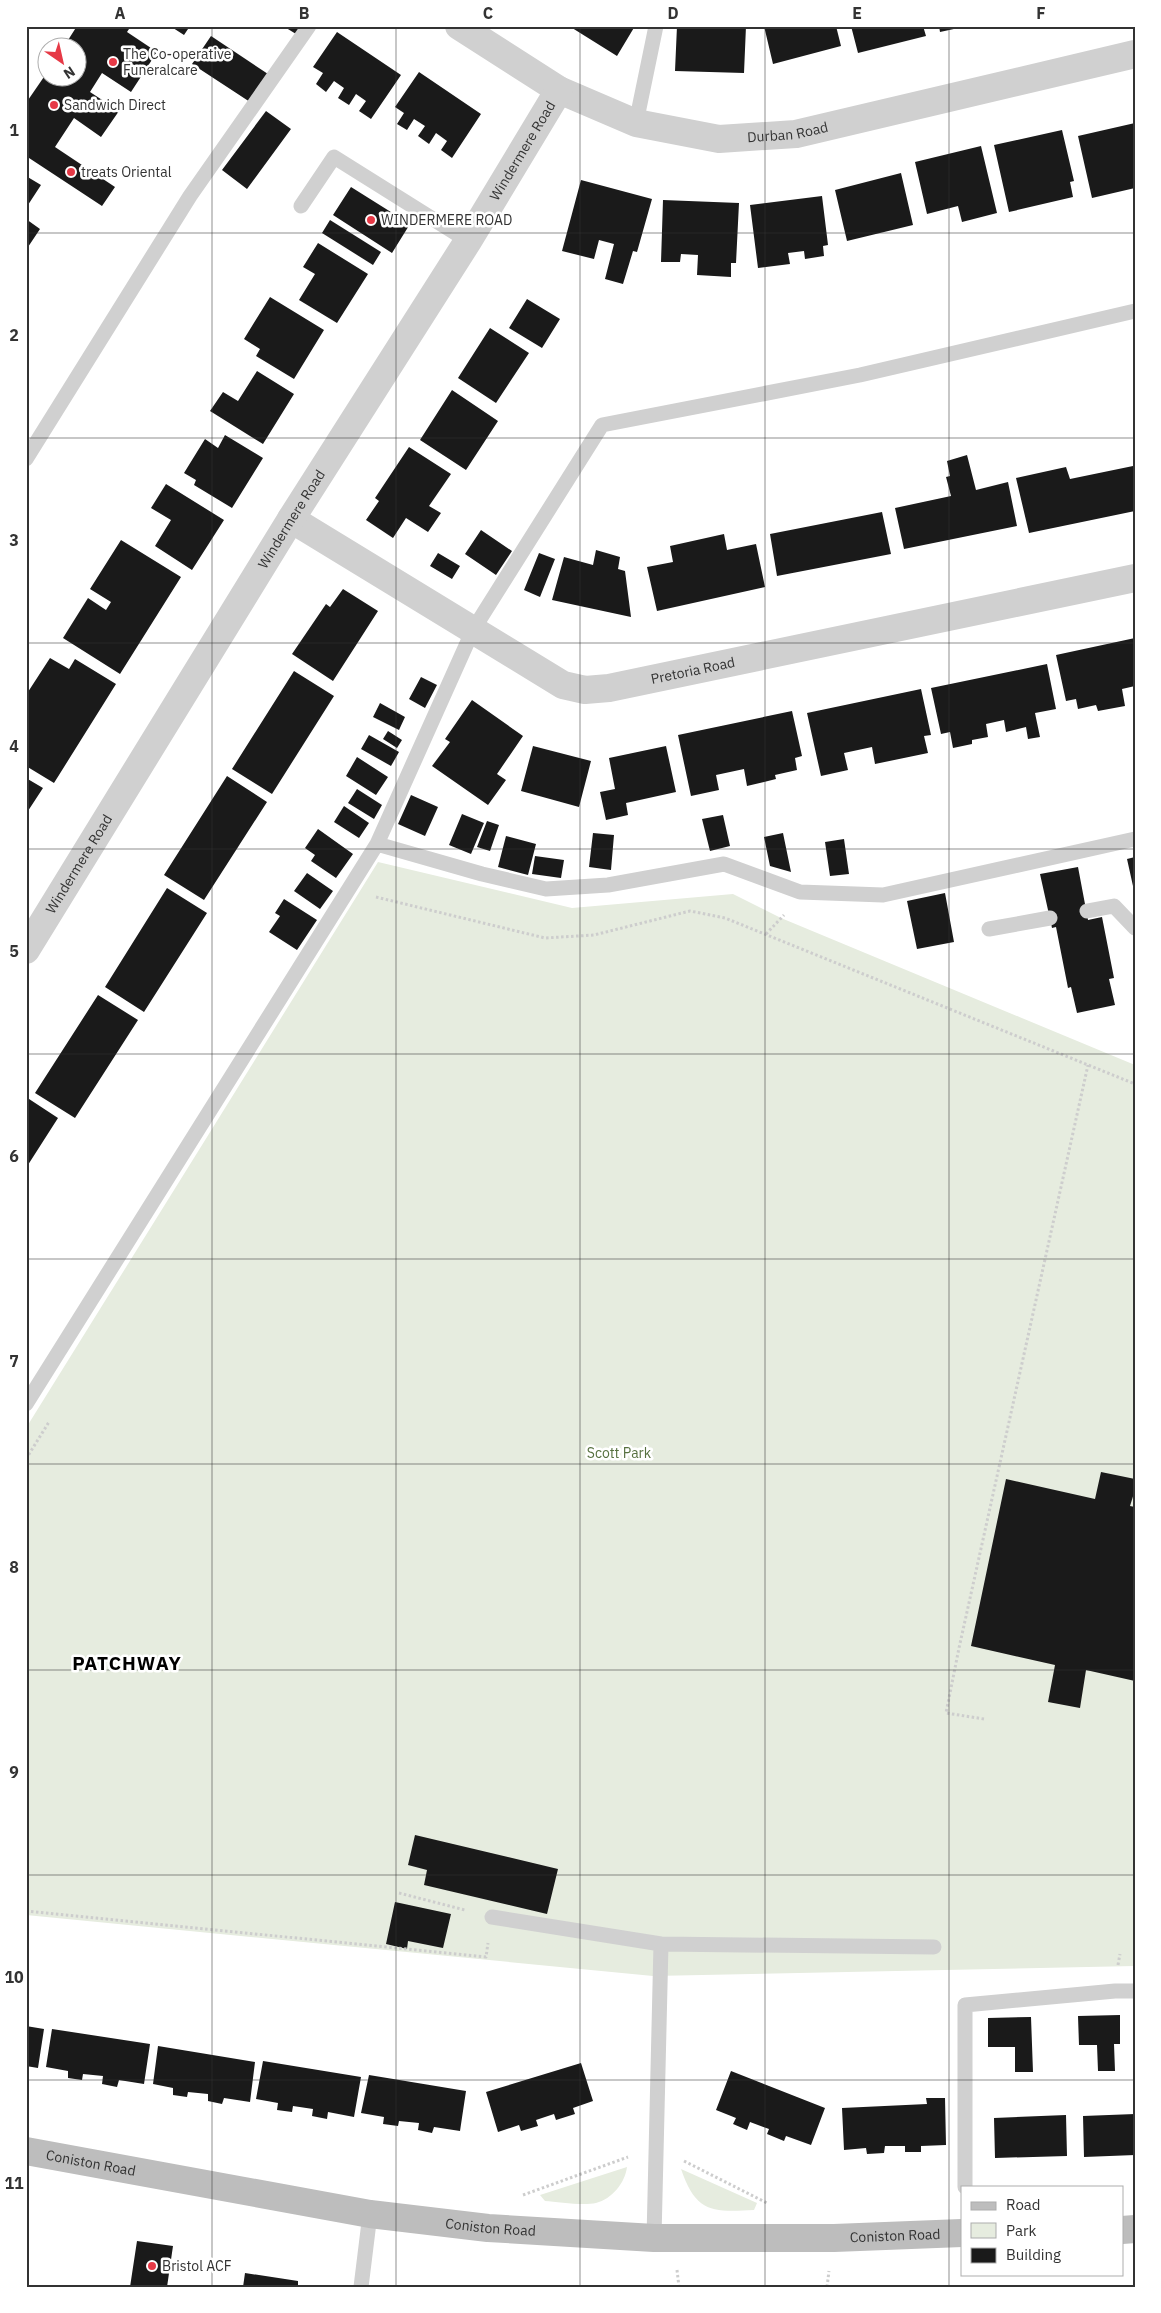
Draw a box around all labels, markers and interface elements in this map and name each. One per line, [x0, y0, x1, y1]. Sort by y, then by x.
text: A [115, 3, 126, 23]
text: B [299, 3, 310, 23]
text: C [483, 3, 493, 23]
text: D [667, 3, 679, 23]
text: E [852, 3, 862, 23]
text: F [1036, 3, 1046, 23]
north arrow [38, 38, 88, 88]
place label: The Co-operative Funeralcare [123, 45, 232, 79]
marker: The Co-operative Funeralcare [107, 56, 119, 68]
text: N [60, 62, 79, 83]
place label: Sandwich Direct [64, 96, 166, 114]
street label: Windermere Road [486, 98, 559, 204]
marker: Sandwich Direct [48, 99, 60, 111]
street label: Durban Road [747, 118, 830, 146]
text: 1 [9, 120, 19, 140]
place label: treats Oriental [81, 163, 172, 181]
marker: treats Oriental [65, 166, 77, 178]
place label: WINDERMERE ROAD [381, 211, 512, 229]
marker: WINDERMERE ROAD [365, 214, 377, 226]
text: 2 [9, 325, 19, 345]
street label: Windermere Road [254, 466, 329, 572]
text: 3 [9, 530, 19, 550]
street label: Pretoria Road [649, 653, 737, 688]
text: 4 [9, 736, 19, 756]
street label: Windermere Road [42, 811, 116, 917]
text: 5 [9, 941, 19, 961]
text: 6 [9, 1146, 19, 1166]
text: 7 [9, 1351, 19, 1371]
park label: Scott Park [587, 1444, 652, 1462]
text: 8 [9, 1557, 19, 1577]
district label: PATCHWAY [72, 1651, 182, 1675]
text: 9 [9, 1762, 19, 1782]
text: 10 [4, 1967, 24, 1987]
street label: Coniston Road [45, 2146, 137, 2180]
text: 11 [4, 2173, 24, 2193]
legend [961, 2186, 1124, 2276]
text: Road [1006, 2195, 1041, 2214]
street label: Coniston Road [444, 2214, 536, 2240]
text: Park [1006, 2221, 1036, 2240]
street label: Coniston Road [849, 2225, 941, 2246]
text: Building [1006, 2245, 1061, 2264]
place label: Bristol ACF [162, 2257, 232, 2275]
marker: Bristol ACF [146, 2260, 158, 2272]

